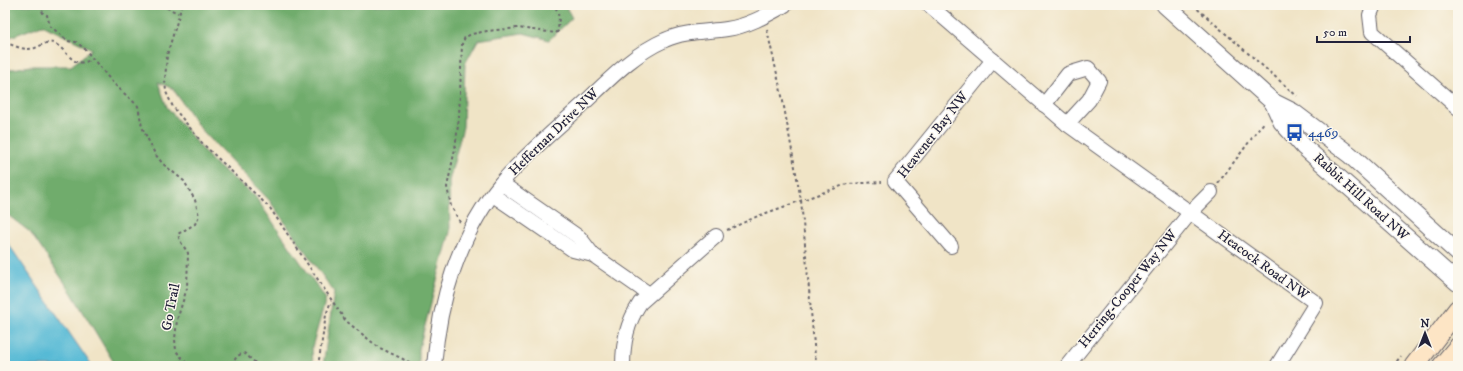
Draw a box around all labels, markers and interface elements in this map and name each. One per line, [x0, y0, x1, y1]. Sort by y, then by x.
scale bar [1317, 18, 1410, 44]
text: 50 m [1323, 25, 1347, 40]
street label: Heffernan Drive NW [505, 84, 603, 180]
street label: Heavener Bay NW [894, 88, 973, 182]
bus stop icon: 4469 [1285, 123, 1305, 143]
place label: 4469 [1308, 124, 1338, 142]
street label: Rabbit Hill Road NW [1309, 149, 1413, 245]
street label: Herring-Cooper Way NW [1075, 226, 1181, 352]
street label: Heacock Road NW [1214, 226, 1312, 304]
street label: Go Trail [158, 281, 185, 332]
north arrow [1405, 313, 1445, 353]
text: N [1420, 317, 1430, 331]

